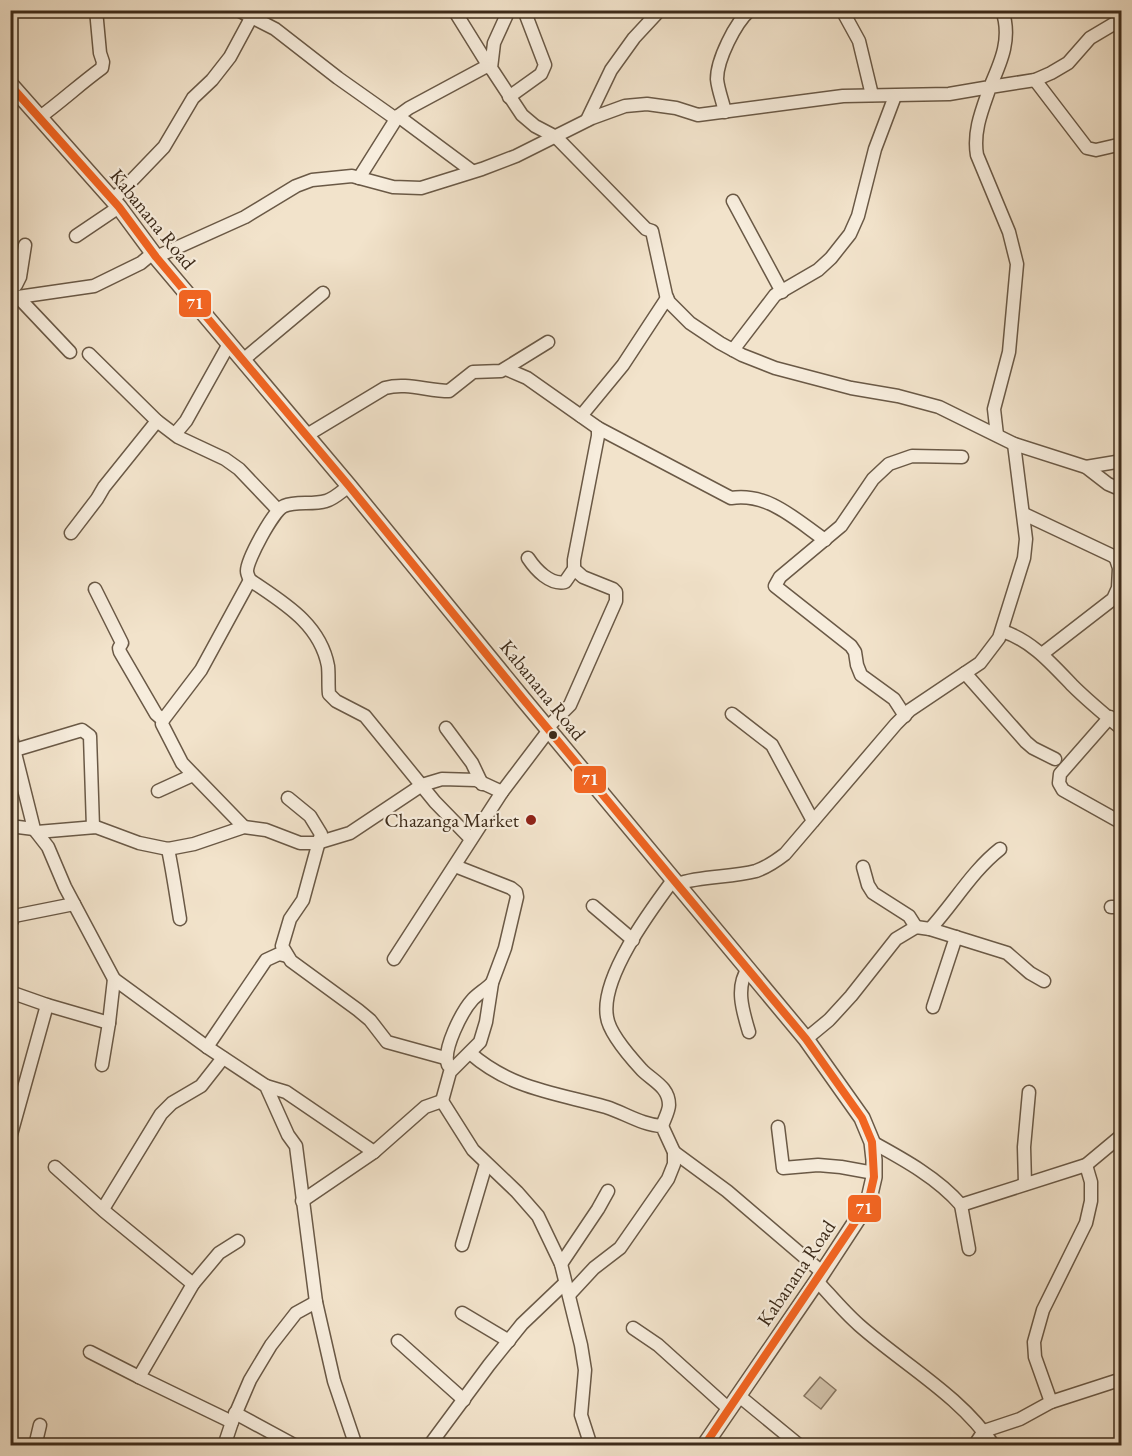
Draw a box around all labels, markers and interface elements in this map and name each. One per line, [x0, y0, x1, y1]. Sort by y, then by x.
street label: Kabanana Road [104, 163, 202, 275]
line badge: 71 [178, 289, 212, 318]
text: 71 [187, 293, 203, 314]
street label: Kabanana Road [494, 634, 592, 746]
unlabelled marker [547, 729, 559, 741]
line badge: 71 [573, 765, 607, 794]
text: 71 [582, 769, 598, 790]
place label: Chazanga Market [384, 807, 520, 833]
marker: Chazanga Market [524, 813, 538, 827]
line badge: 71 [847, 1194, 882, 1223]
text: 71 [856, 1198, 872, 1219]
street label: Kabanana Road [751, 1214, 841, 1331]

